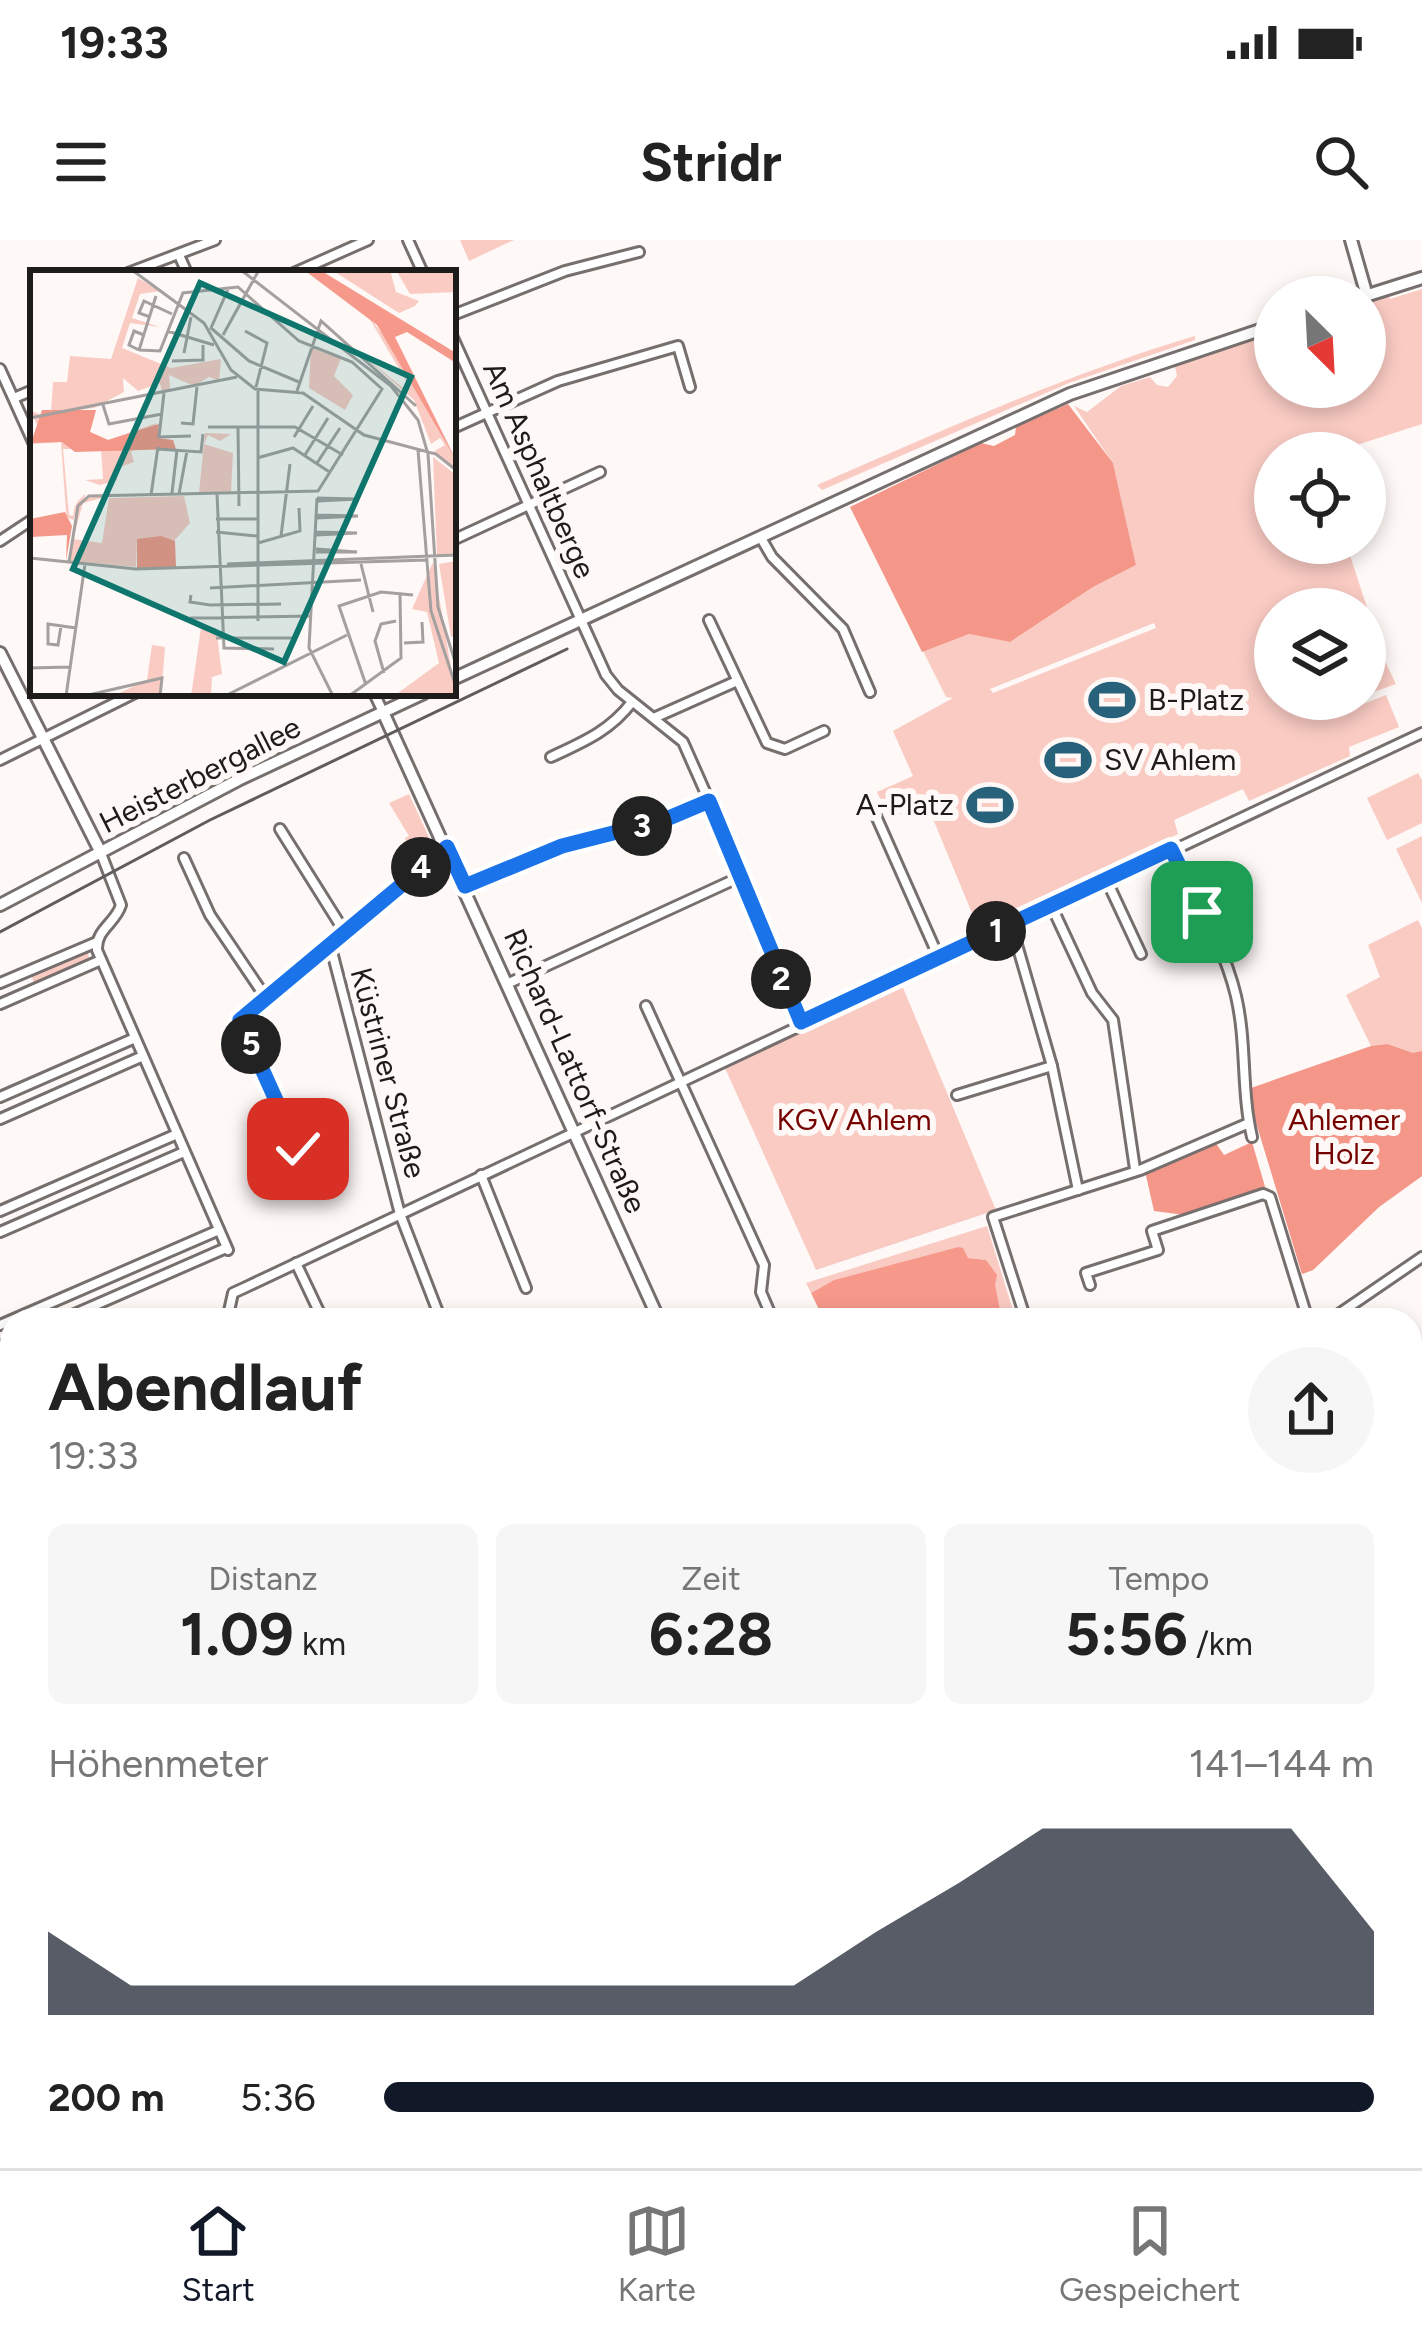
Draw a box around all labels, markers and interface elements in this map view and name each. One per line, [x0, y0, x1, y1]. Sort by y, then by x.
text: 19:33 [60, 15, 169, 69]
icon: menu [48, 129, 114, 195]
icon: search [1308, 129, 1374, 195]
text: Stridr [640, 130, 782, 195]
inset map [30, 270, 456, 696]
north arrow [1254, 276, 1386, 408]
map controls [1254, 276, 1386, 720]
street label: Am Asphaltberge [475, 356, 604, 584]
button: locate [1254, 432, 1386, 564]
button: layers [1254, 588, 1386, 720]
sports icon: B-Platz [1087, 675, 1137, 725]
place label: B-Platz [1148, 681, 1244, 718]
street label: Heisterbergallee [93, 708, 306, 841]
sports icon: SV Ahlem [1043, 735, 1093, 785]
place label: SV Ahlem [1104, 741, 1236, 778]
sports icon: A-Platz [965, 780, 1015, 830]
place label: A-Platz [856, 786, 954, 823]
pin: 3 [612, 796, 672, 856]
text: 3 [633, 806, 651, 845]
pin: 4 [391, 837, 451, 897]
text: 4 [411, 847, 431, 886]
pin [1151, 861, 1253, 963]
icon: arrive [1169, 879, 1235, 945]
pin: 1 [966, 901, 1026, 961]
text: 1 [989, 911, 1003, 950]
street label: Richard-Lattorf-Straße [496, 923, 655, 1219]
pin: 2 [751, 949, 811, 1009]
text: 2 [771, 959, 791, 998]
street label: Küstriner Straße [343, 963, 434, 1182]
pin: 5 [221, 1014, 281, 1074]
text: 5 [241, 1024, 261, 1063]
pin [247, 1098, 349, 1200]
park label: KGV Ahlem [777, 1101, 931, 1138]
park label: Ahlemer Holz [1288, 1101, 1400, 1172]
icon: check [265, 1116, 331, 1182]
text: Abendlauf [48, 1347, 363, 1427]
button: share [1248, 1347, 1374, 1473]
text: 19:33 [48, 1432, 138, 1479]
text: Distanz [208, 1559, 318, 1598]
text: Zeit [681, 1559, 741, 1598]
text: Tempo [1109, 1559, 1209, 1598]
text: 1.09 [180, 1598, 294, 1670]
text: 6:28 [649, 1598, 773, 1670]
text: 5:56 [1065, 1598, 1188, 1670]
text: km [294, 1624, 346, 1663]
text: /km [1188, 1624, 1253, 1663]
text: Höhenmeter [48, 1740, 268, 1787]
text: 141–144 m [1189, 1740, 1374, 1787]
text: 200 m [48, 2074, 164, 2121]
text: 5:36 [240, 2074, 316, 2121]
tab: Start [182, 2198, 255, 2309]
tab: Karte [618, 2198, 696, 2309]
tab: Gespeichert [1059, 2198, 1240, 2309]

